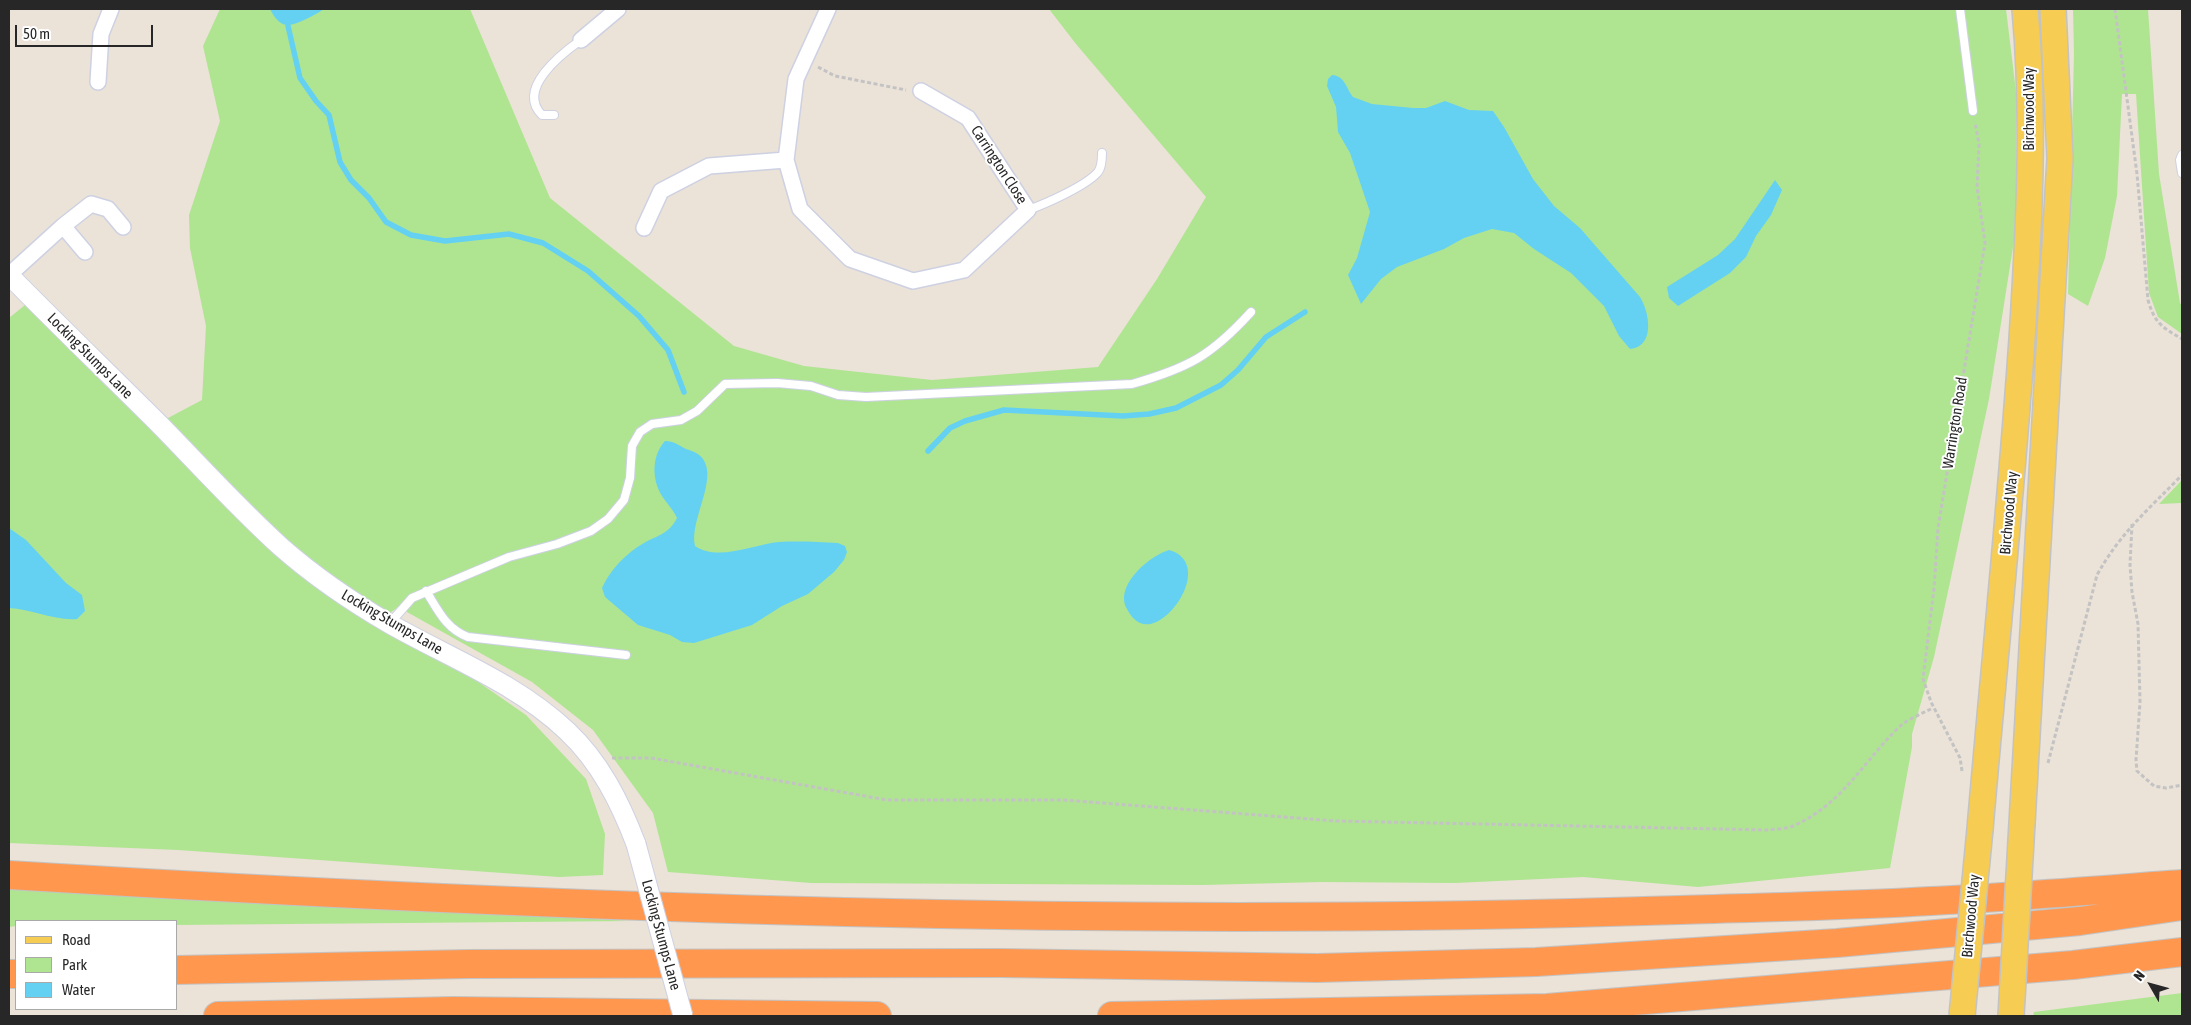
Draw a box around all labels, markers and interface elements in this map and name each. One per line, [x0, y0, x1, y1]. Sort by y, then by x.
scale bar [18, 15, 155, 47]
text: 50 m [23, 25, 50, 42]
street label: Birchwood Way [2020, 67, 2038, 151]
street label: Carrington Close [967, 122, 1031, 208]
street label: Locking Stumps Lane [43, 309, 137, 403]
street label: Warrington Road [1939, 376, 1971, 470]
street label: Birchwood Way [1996, 471, 2022, 555]
street label: Locking Stumps Lane [338, 586, 446, 658]
street label: Birchwood Way [1958, 874, 1984, 958]
street label: Locking Stumps Lane [638, 878, 684, 992]
legend [15, 920, 178, 1010]
text: Road [62, 931, 91, 948]
text: Park [62, 956, 87, 973]
north arrow [2126, 960, 2176, 1010]
text: N [2130, 968, 2148, 984]
text: Water [62, 981, 95, 998]

